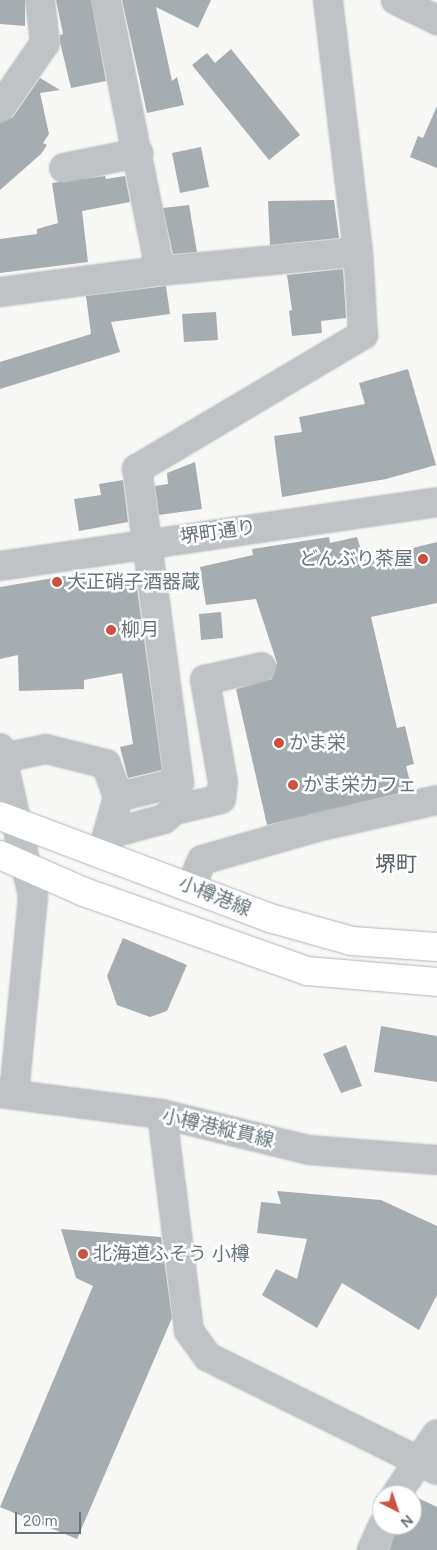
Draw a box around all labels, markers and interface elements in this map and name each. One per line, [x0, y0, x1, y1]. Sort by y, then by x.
street label: 堺町通り [179, 515, 257, 549]
place label: どんぶり茶屋 [299, 548, 413, 570]
marker: どんぶり茶屋 [417, 553, 429, 565]
place label: 大正硝子酒器蔵 [67, 571, 200, 593]
marker: 大正硝子酒器蔵 [51, 576, 63, 588]
place label: 柳月 [121, 619, 159, 641]
marker: 柳月 [105, 624, 117, 636]
place label: かま栄 [289, 732, 346, 754]
marker: かま栄 [273, 737, 285, 749]
place label: かま栄カフェ [303, 774, 417, 796]
marker: かま栄カフェ [287, 779, 299, 791]
district label: 堺町 [375, 851, 417, 877]
street label: 小樽港線 [175, 871, 255, 921]
street label: 小樽港縦貫線 [160, 1104, 276, 1152]
place label: 北海道ふそう 小樽 [93, 1243, 250, 1265]
marker: 北海道ふそう 小樽 [77, 1248, 89, 1260]
north arrow [372, 1485, 422, 1535]
scale bar [18, 1502, 84, 1534]
text: N [397, 1511, 416, 1531]
text: 20 m [23, 1512, 57, 1530]

